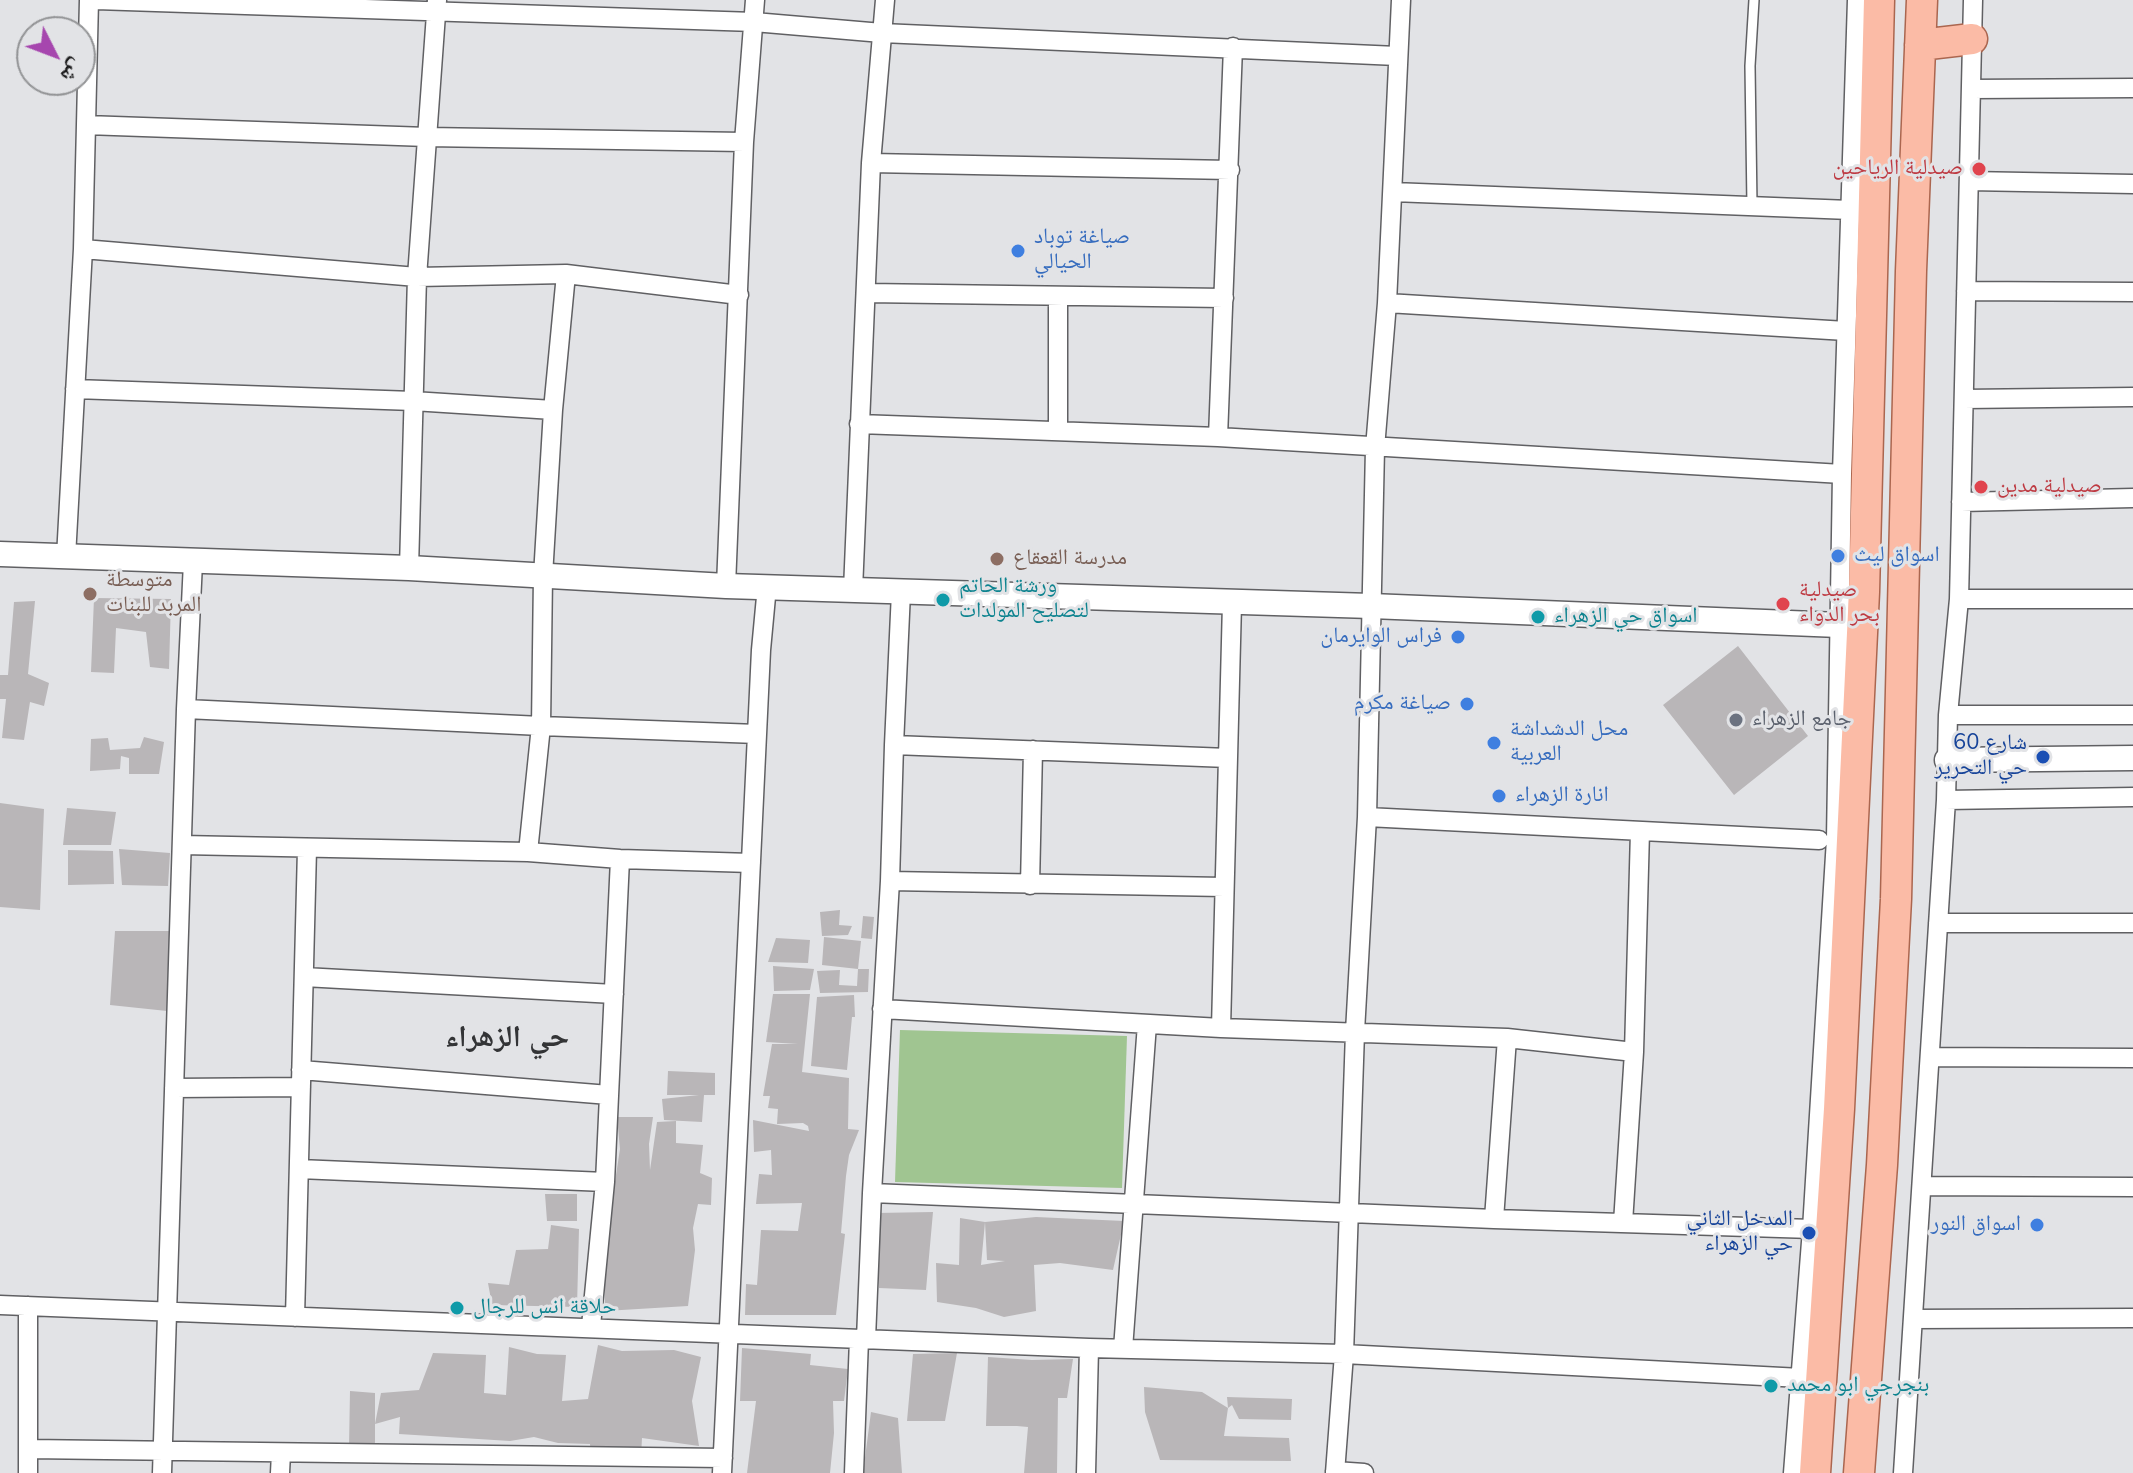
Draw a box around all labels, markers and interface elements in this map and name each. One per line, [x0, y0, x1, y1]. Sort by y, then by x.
north arrow [16, 16, 96, 96]
text: ش [53, 52, 91, 89]
place label: صيدلية الرياحين [1832, 156, 1963, 182]
marker: صيدلية الرياحين [1970, 160, 1988, 178]
place label: صياغة توباد الحيالي [1034, 225, 1130, 276]
marker: صياغة توباد الحيالي [1009, 242, 1027, 260]
place label: صيدلية مدين [1997, 474, 2102, 500]
marker: صيدلية مدين [1972, 478, 1990, 496]
place label: اسواق ليث [1854, 543, 1940, 569]
place label: مدرسة القعقاع [1013, 546, 1127, 572]
marker: اسواق ليث [1829, 547, 1847, 565]
marker: مدرسة القعقاع [988, 550, 1006, 568]
place label: متوسطة المربد للبنات [106, 568, 201, 620]
place label: ورشة الحاتم لتصليح المولدات [959, 574, 1089, 626]
place label: صيدلية بحر الدواء [1799, 578, 1880, 630]
marker: متوسطة المربد للبنات [81, 585, 99, 603]
marker: ورشة الحاتم لتصليح المولدات [934, 591, 952, 609]
marker: صيدلية بحر الدواء [1774, 595, 1792, 613]
place label: اسواق حي الزهراء [1554, 604, 1698, 630]
marker: اسواق حي الزهراء [1529, 608, 1547, 626]
place label: فراس الوايرمان [1320, 624, 1442, 650]
marker: فراس الوايرمان [1449, 628, 1467, 646]
place label: صياغة مكرم [1354, 691, 1451, 717]
marker: صياغة مكرم [1458, 695, 1476, 713]
place label: جامع الزهراء [1752, 707, 1851, 733]
marker: جامع الزهراء [1727, 711, 1745, 729]
place label: محل الدشداشة العربية [1510, 717, 1628, 768]
place label: شارع 60 حي التحرير [1934, 731, 2027, 782]
marker: محل الدشداشة العربية [1485, 734, 1503, 752]
marker: شارع 60 حي التحرير [2034, 748, 2052, 766]
place label: انارة الزهراء [1515, 783, 1609, 809]
marker: انارة الزهراء [1490, 787, 1508, 805]
district label: حي الزهراء [445, 1021, 569, 1057]
place label: المدخل الثاني حي الزهراء [1686, 1207, 1793, 1258]
place label: اسواق النور [1931, 1212, 2021, 1238]
marker: اسواق النور [2028, 1216, 2046, 1234]
marker: المدخل الثاني حي الزهراء [1800, 1224, 1818, 1242]
place label: حلاقة انس للرجال [473, 1295, 616, 1321]
marker: حلاقة انس للرجال [448, 1299, 466, 1317]
place label: بنجرجي ابو محمد [1787, 1373, 1929, 1399]
marker: بنجرجي ابو محمد [1762, 1377, 1780, 1395]

